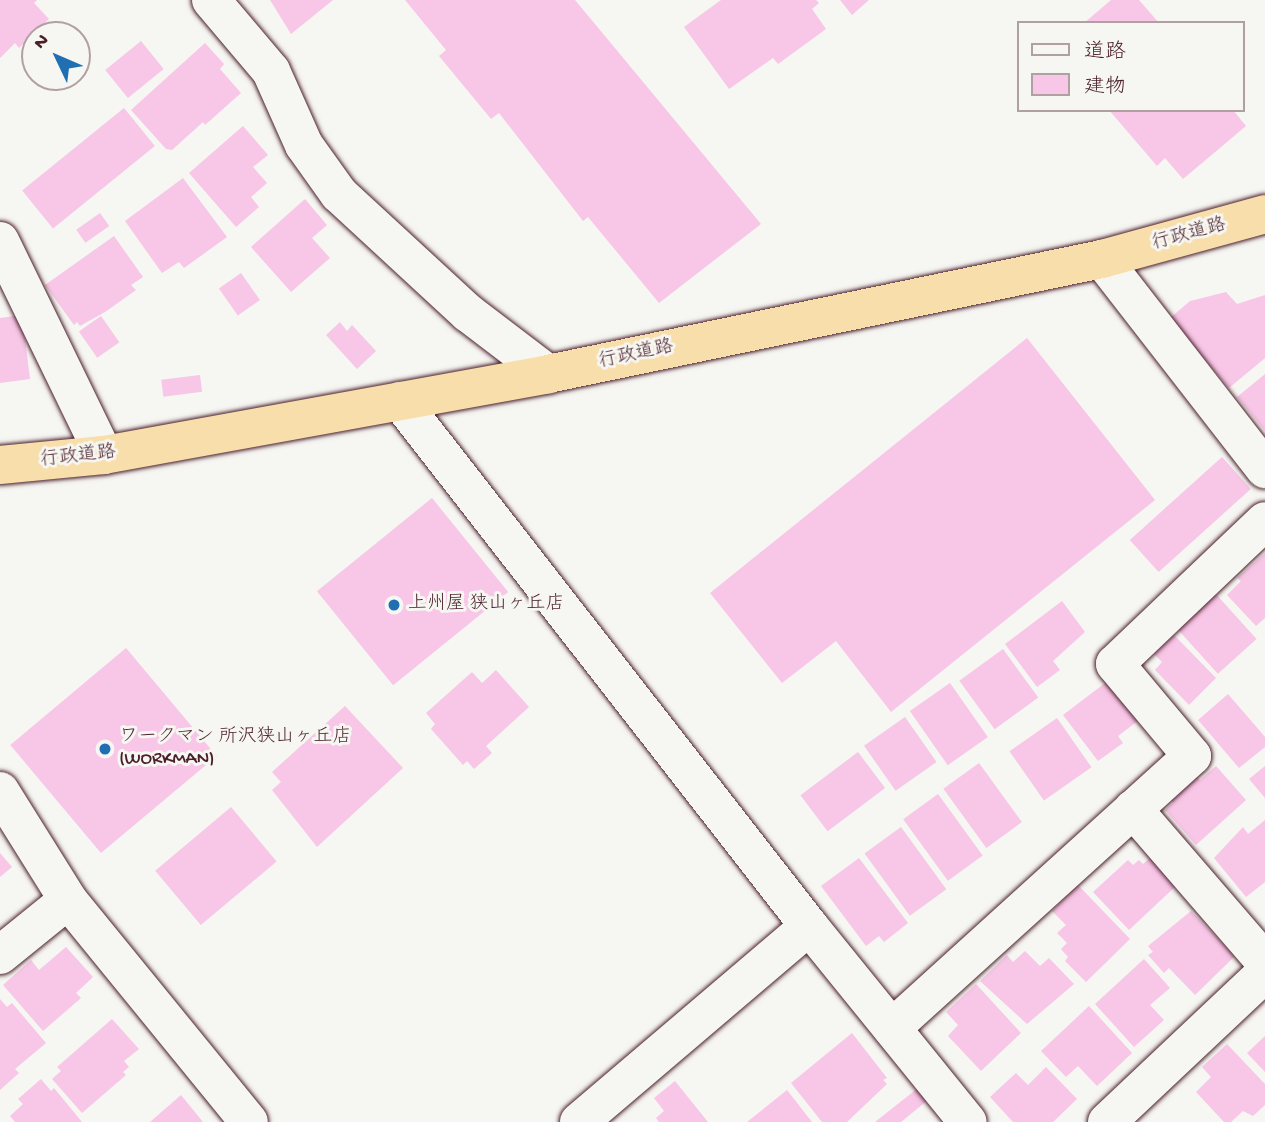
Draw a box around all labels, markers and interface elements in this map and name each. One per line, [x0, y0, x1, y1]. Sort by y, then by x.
north arrow [21, 21, 91, 91]
legend [1016, 21, 1244, 112]
text: N [29, 30, 55, 55]
text: 道路 [1084, 41, 1126, 66]
text: 建物 [1084, 76, 1126, 101]
street label: 行政道路 [1149, 214, 1229, 256]
street label: 行政道路 [596, 336, 676, 374]
street label: 行政道路 [39, 442, 117, 472]
place label: 上州屋 狭山ヶ丘店 [408, 594, 564, 616]
marker: 上州屋 狭山ヶ丘店 [386, 597, 402, 613]
place label: ワークマン 所沢狭山ヶ丘店 (WORKMAN) [119, 727, 351, 771]
marker: ワークマン 所沢狭山ヶ丘店 (WORKMAN) [97, 741, 113, 757]

